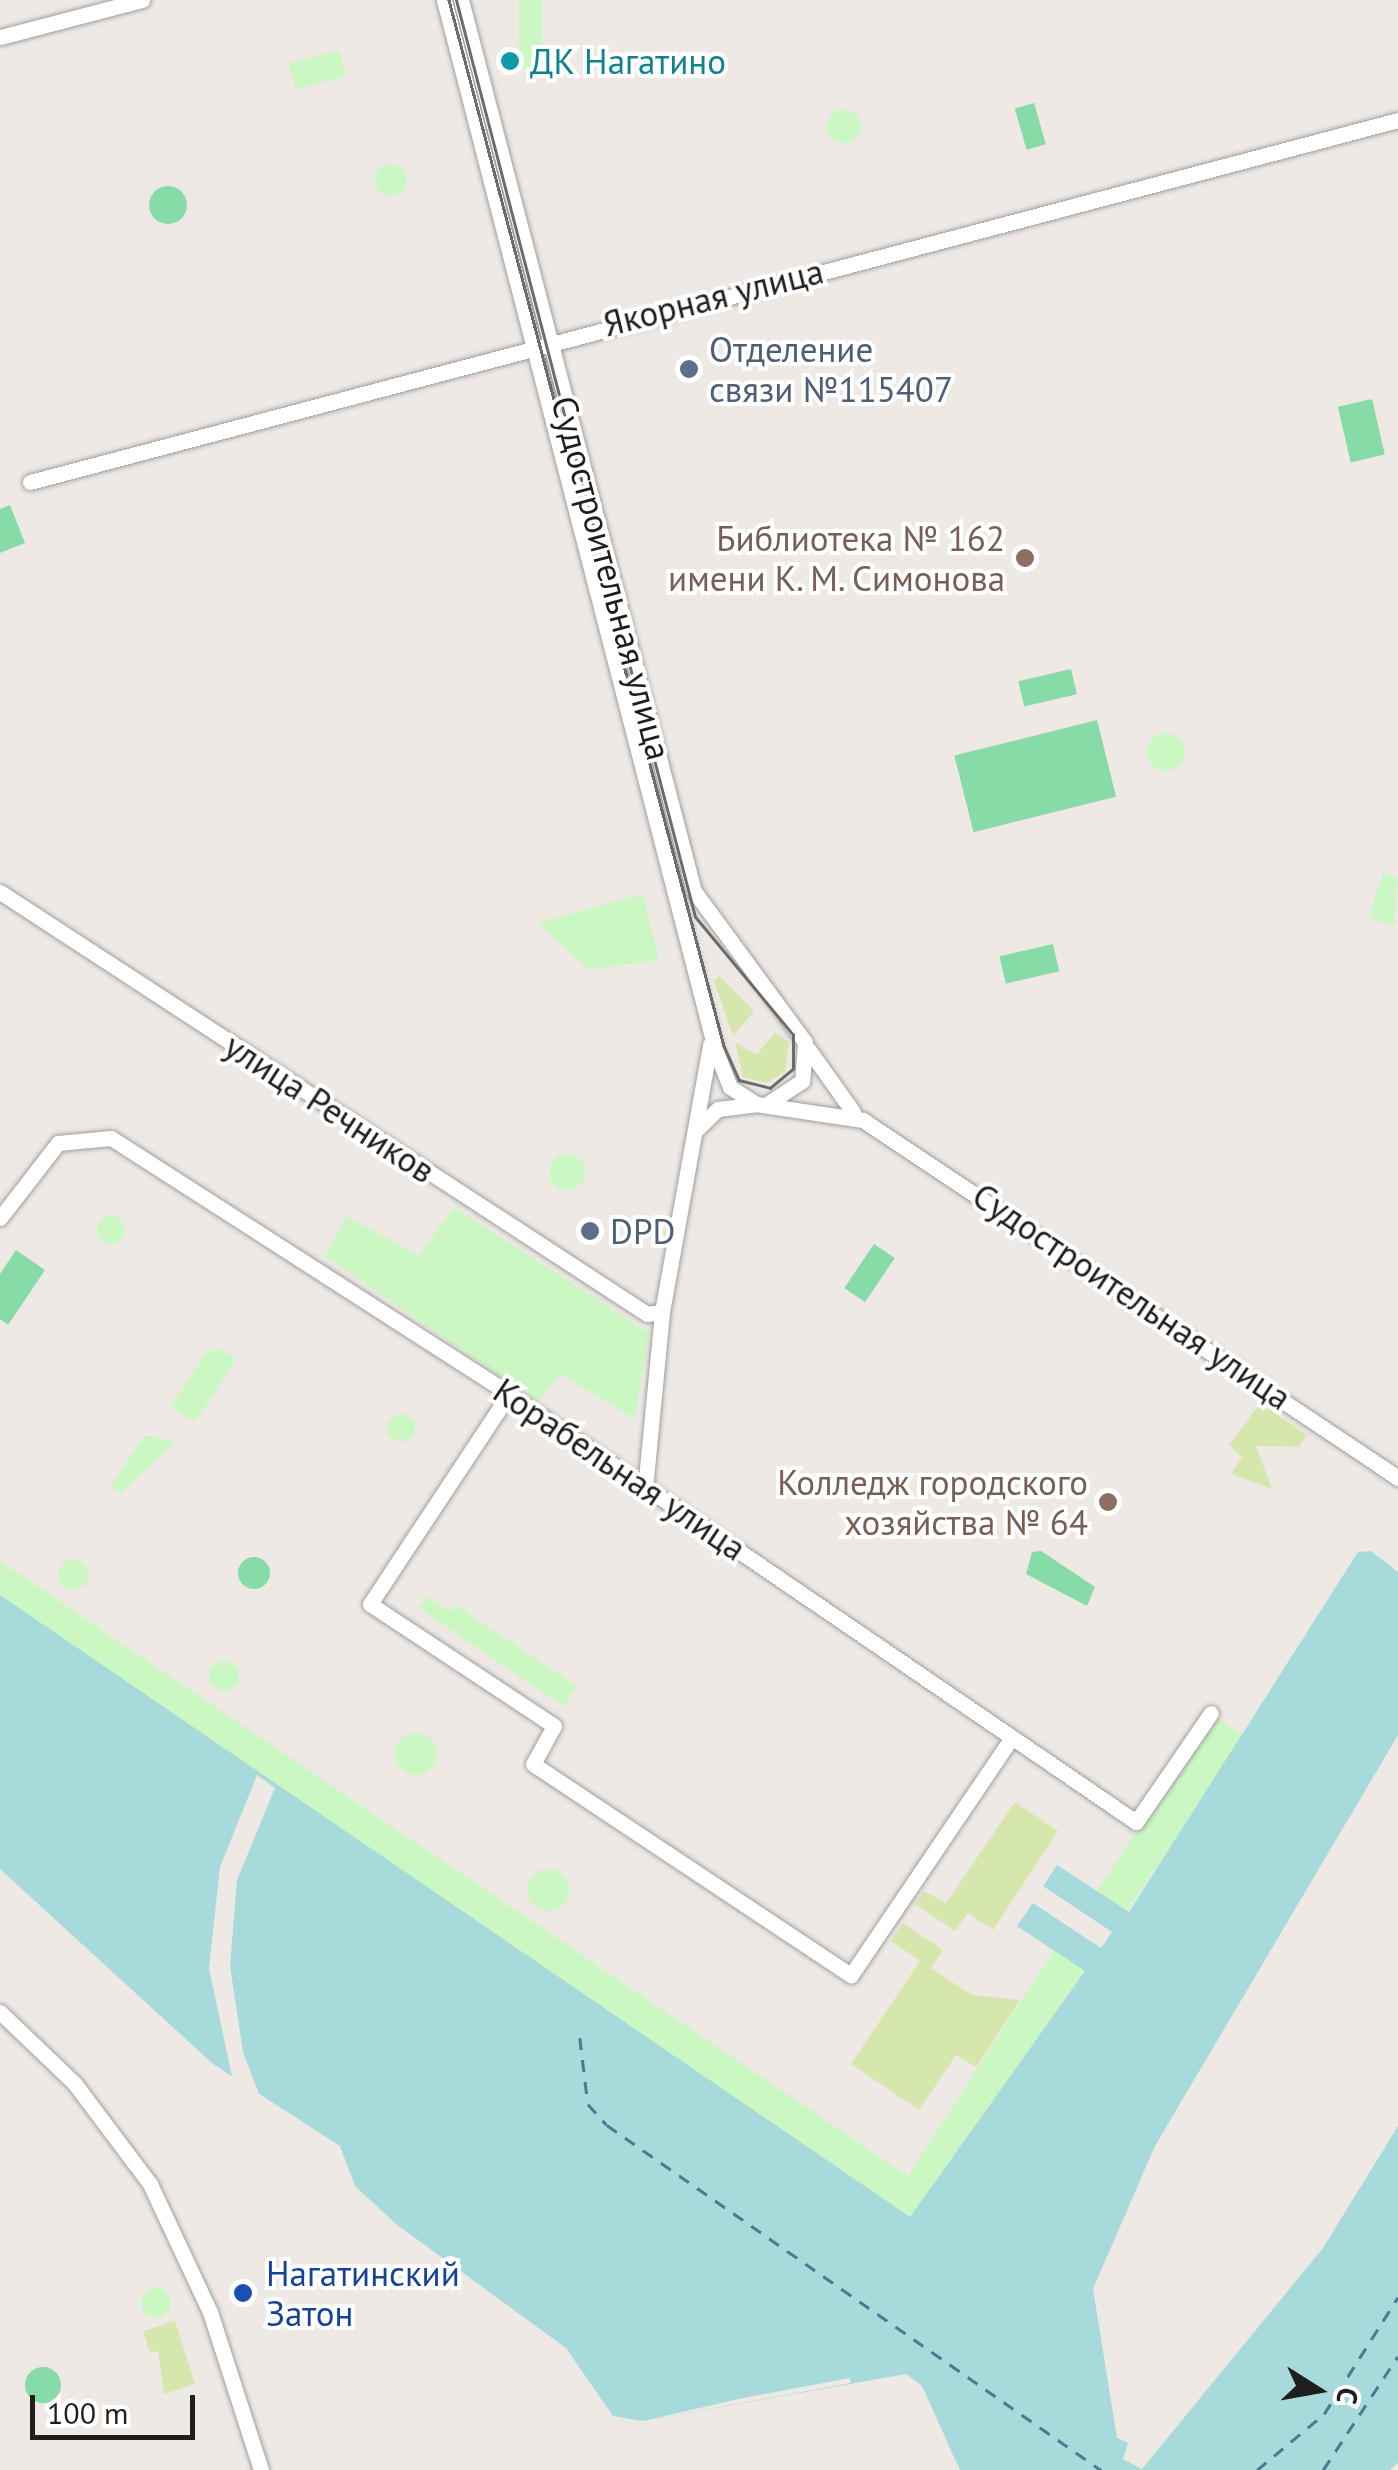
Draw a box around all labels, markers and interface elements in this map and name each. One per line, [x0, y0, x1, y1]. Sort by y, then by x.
place label: ДК Нагатино [530, 40, 726, 82]
marker: ДК Нагатино [499, 50, 521, 72]
street label: Якорная улица [599, 249, 827, 345]
place label: Отделение связи №115407 [709, 328, 953, 410]
marker: Отделение связи №115407 [678, 358, 700, 380]
street label: Судостроительная улица [543, 392, 681, 764]
place label: Библиотека № 162 имени К. М. Симонова [663, 517, 1005, 599]
marker: Библиотека № 162 имени К. М. Симонова [1014, 547, 1036, 569]
street label: улица Речников [217, 1024, 443, 1192]
street label: Судостроительная улица [965, 1174, 1299, 1418]
place label: DPD [610, 1210, 675, 1252]
marker: DPD [579, 1220, 601, 1242]
street label: Корабельная улица [486, 1369, 754, 1569]
place label: Колледж городского хозяйства № 64 [777, 1461, 1088, 1543]
marker: Колледж городского хозяйства № 64 [1097, 1491, 1119, 1513]
place label: Нагатинский Затон [266, 2252, 460, 2334]
marker: Нагатинский Затон [230, 2280, 256, 2306]
north arrow [1268, 2340, 1368, 2440]
scale bar [35, 2375, 200, 2437]
text: С [1328, 2385, 1368, 2407]
text: 100 m [47, 2393, 128, 2432]

